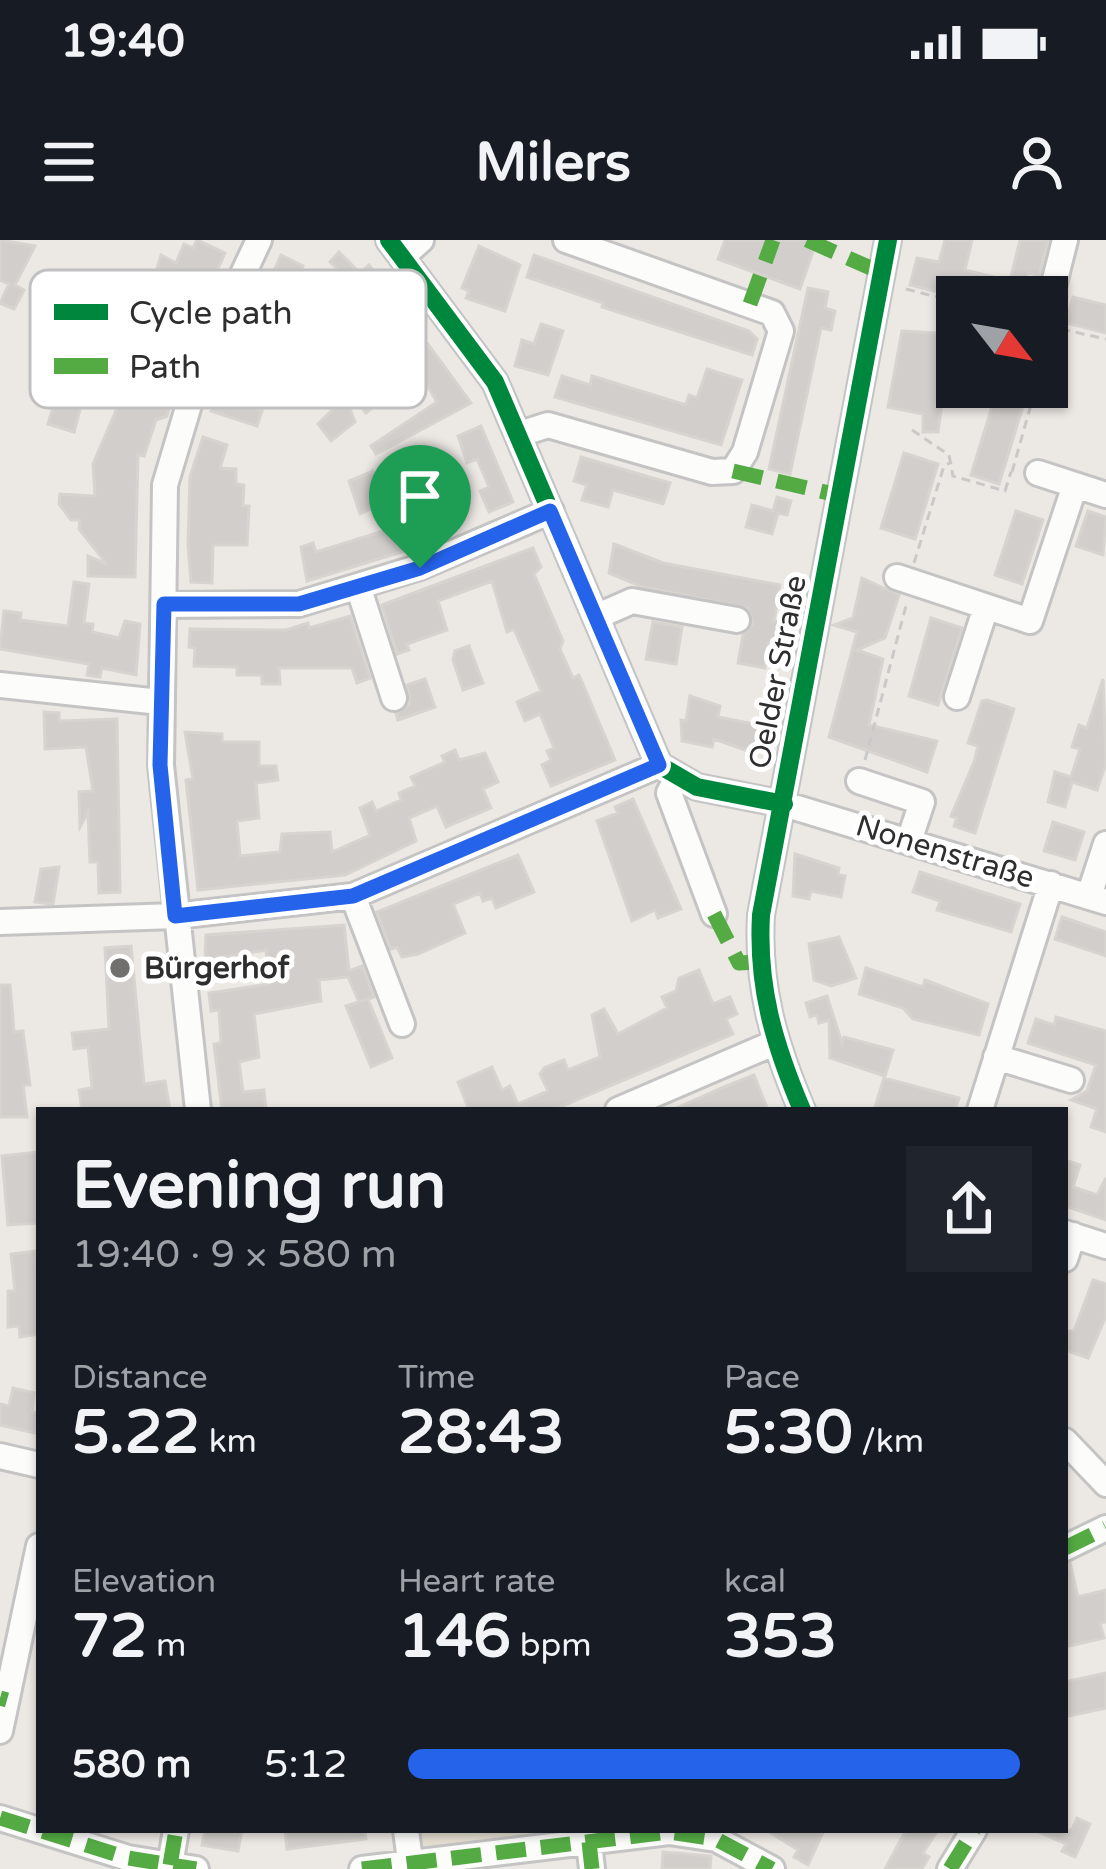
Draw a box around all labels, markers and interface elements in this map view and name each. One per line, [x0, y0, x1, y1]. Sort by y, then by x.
text: 19:40 [60, 15, 185, 69]
icon: menu [36, 129, 102, 195]
icon: person [1004, 129, 1070, 195]
text: Milers [475, 130, 631, 195]
legend [30, 270, 426, 408]
north arrow [936, 276, 1068, 408]
map controls [936, 276, 1068, 408]
text: Cycle path [129, 294, 293, 333]
text: Path [129, 348, 201, 387]
pin [369, 445, 471, 568]
icon: arrive [387, 463, 453, 529]
street label: Oelder Straße [741, 572, 815, 772]
street label: Nonenstraße [851, 807, 1039, 897]
place label: Bürgerhof [144, 950, 290, 987]
marker: Bürgerhof [107, 955, 133, 981]
text: Evening run [72, 1146, 446, 1226]
button: share [906, 1146, 1032, 1272]
text: 19:40 · 9 × 580 m [72, 1231, 397, 1278]
text: Distance [72, 1358, 208, 1397]
text: Time [398, 1358, 475, 1397]
text: Pace [724, 1358, 800, 1397]
text: 5.22 [72, 1397, 200, 1469]
text: 28:43 [398, 1397, 564, 1469]
text: 5:30 [724, 1397, 853, 1469]
text: km [200, 1422, 257, 1461]
text: /km [853, 1422, 924, 1461]
text: Elevation [72, 1562, 216, 1601]
text: Heart rate [398, 1562, 555, 1601]
text: kcal [724, 1562, 786, 1601]
text: 72 [72, 1601, 147, 1673]
text: 146 [398, 1601, 511, 1673]
text: 353 [724, 1601, 837, 1673]
text: m [147, 1626, 186, 1665]
text: bpm [511, 1626, 592, 1665]
text: 580 m [72, 1741, 191, 1788]
text: 5:12 [264, 1741, 348, 1788]

